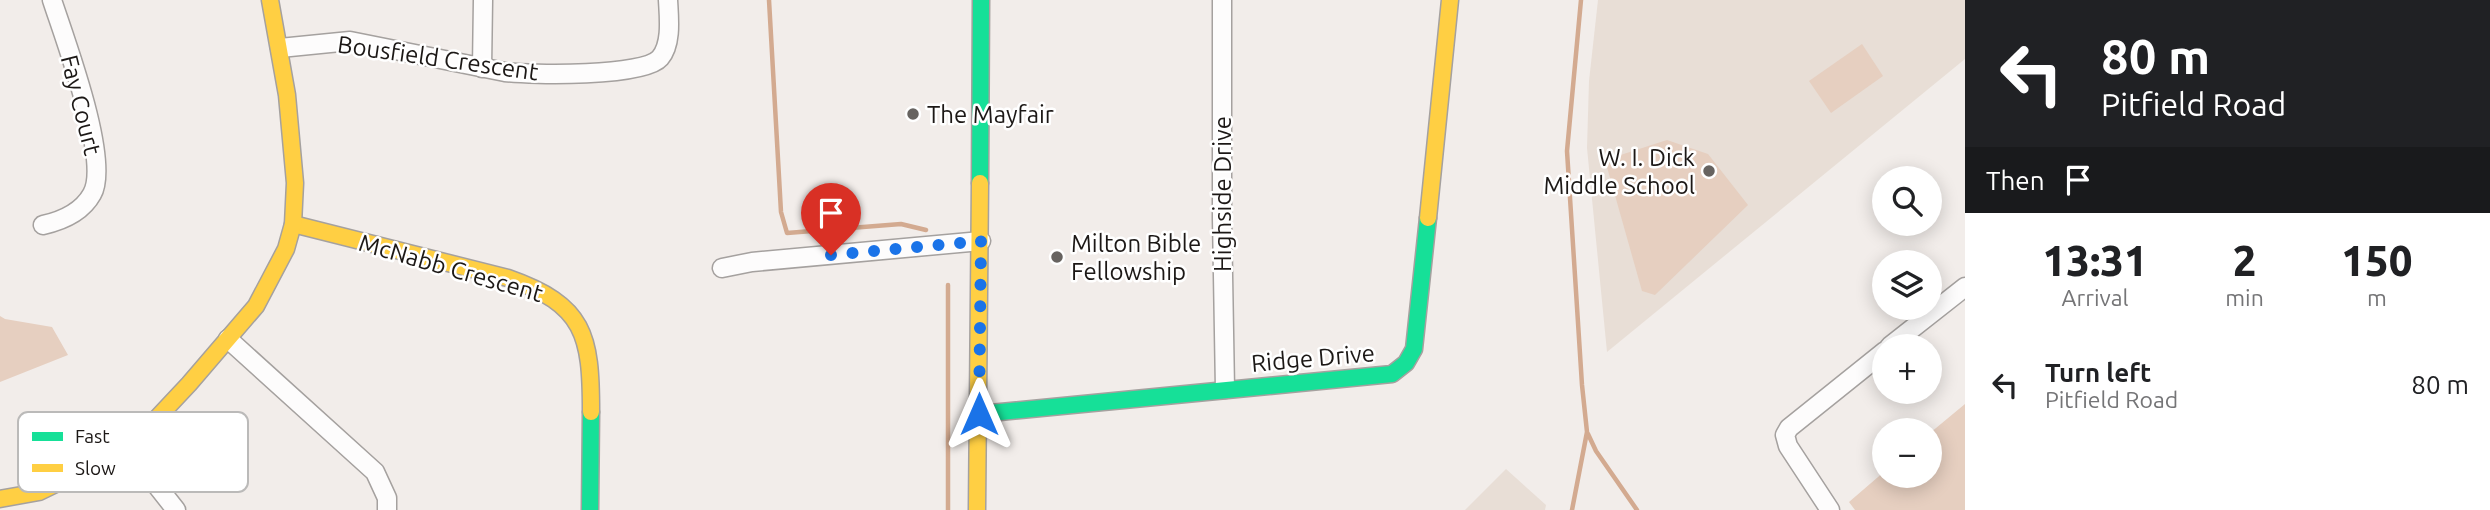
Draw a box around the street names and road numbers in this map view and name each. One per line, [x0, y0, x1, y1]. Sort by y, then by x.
street label: Bousfield Crescent [336, 31, 541, 86]
street label: Fay Court [56, 52, 107, 158]
street label: Highside Drive [1209, 116, 1236, 272]
street label: McNabb Crescent [356, 229, 547, 307]
street label: Ridge Drive [1250, 339, 1376, 377]

